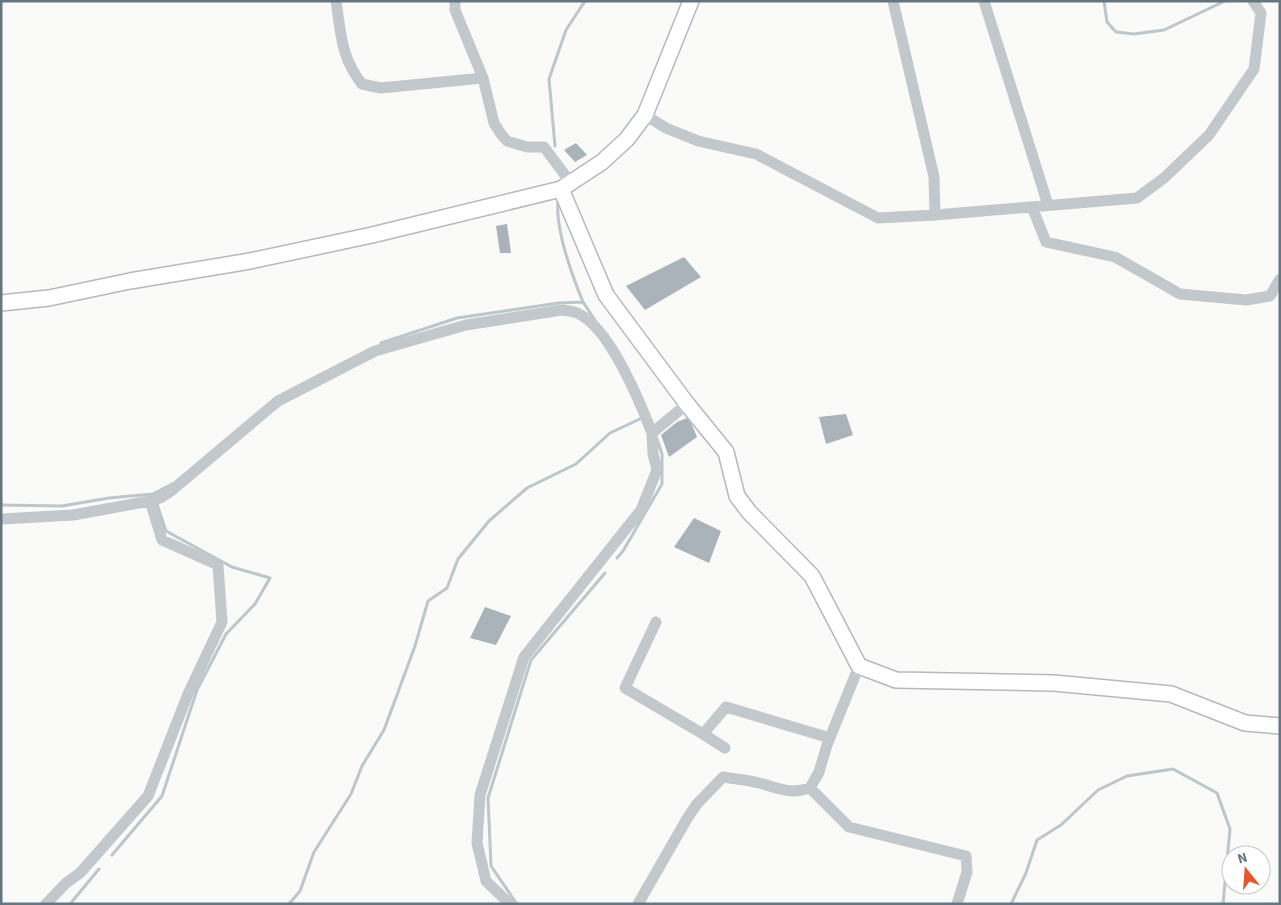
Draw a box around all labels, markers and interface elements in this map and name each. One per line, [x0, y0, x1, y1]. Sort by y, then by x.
north arrow [1221, 845, 1271, 895]
text: N [1235, 848, 1250, 869]

